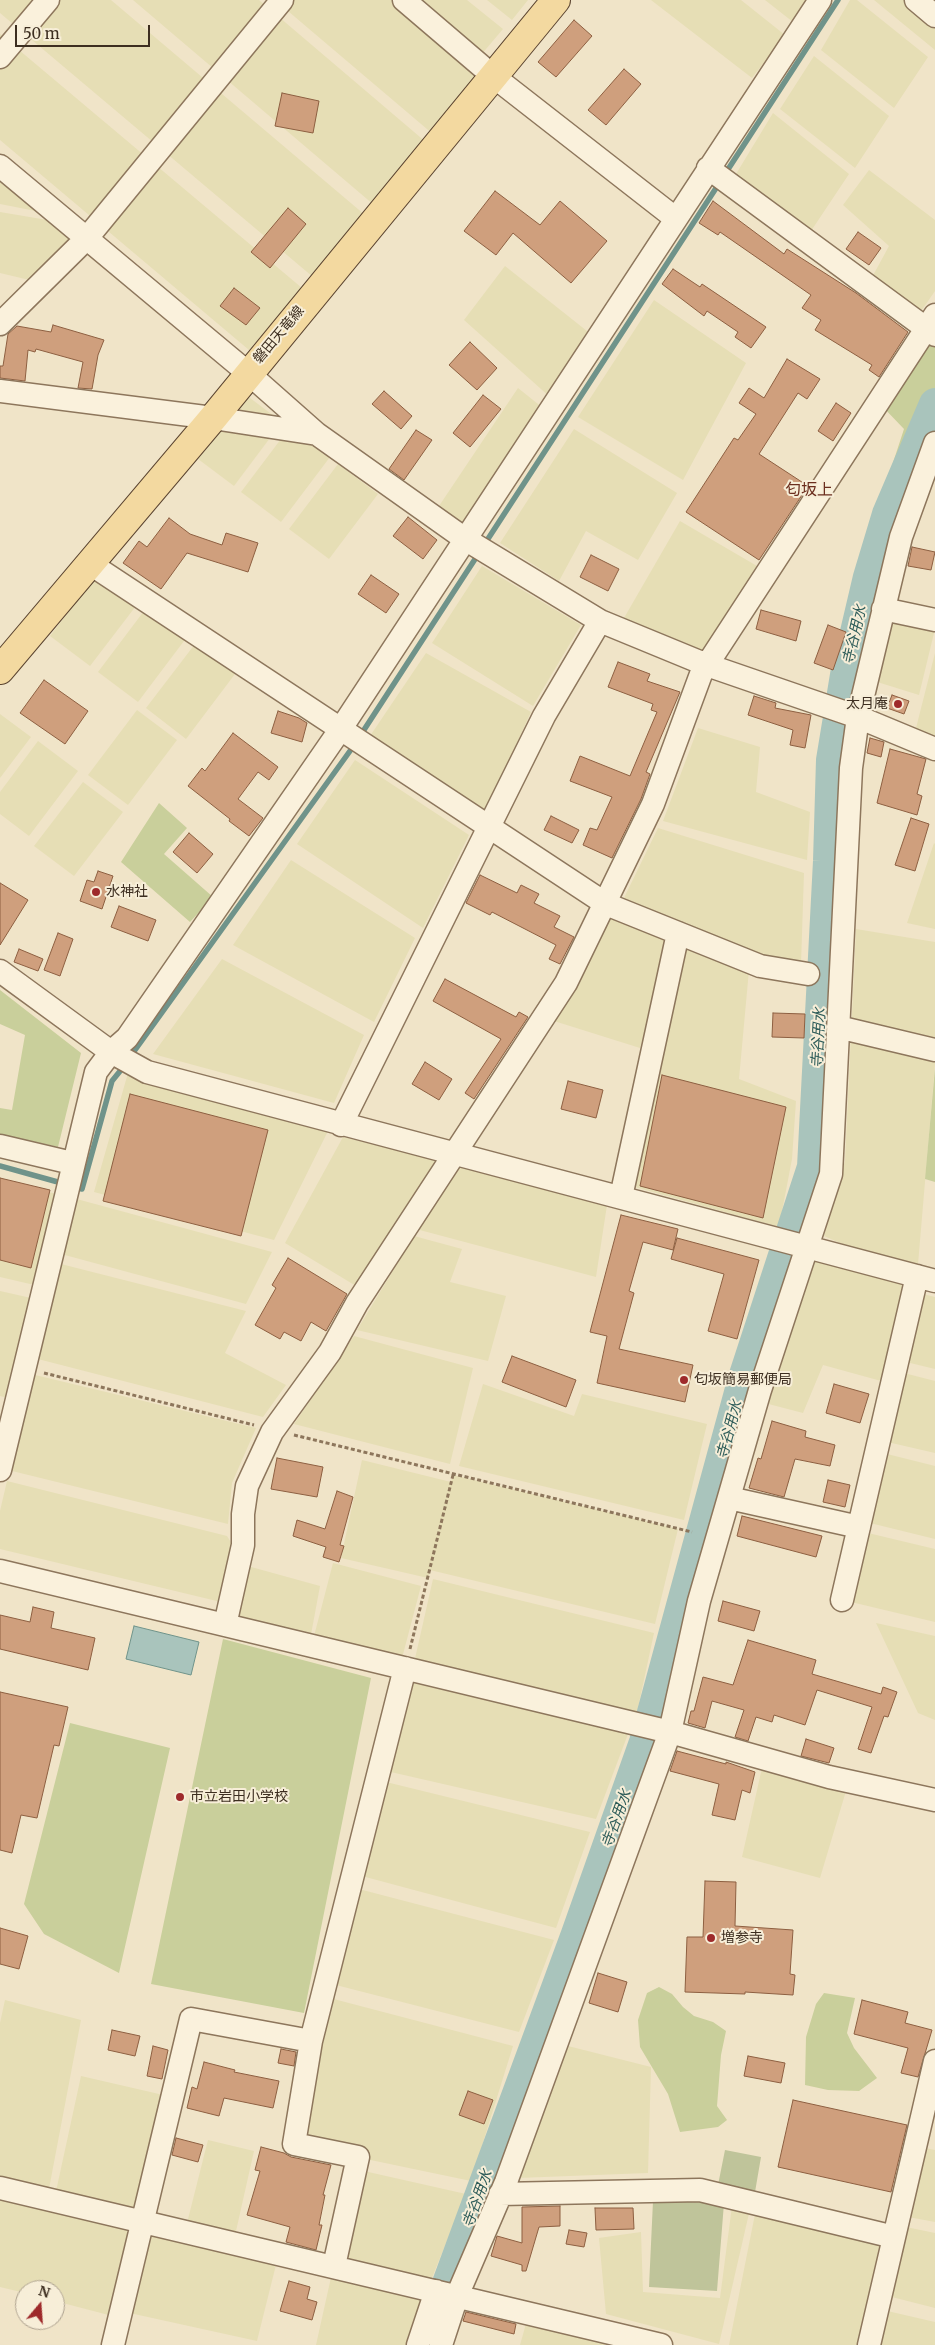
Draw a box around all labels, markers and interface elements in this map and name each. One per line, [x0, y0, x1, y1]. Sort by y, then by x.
scale bar [18, 15, 152, 47]
text: 50 m [23, 24, 60, 43]
street label: 磐田天竜線 [250, 303, 308, 367]
district label: 匂坂上 [785, 480, 833, 500]
water label: 寺谷用水 [839, 604, 871, 666]
place label: 太月庵 [846, 696, 888, 712]
marker: 太月庵 [892, 698, 904, 710]
place label: 水神社 [106, 884, 148, 900]
marker: 水神社 [90, 886, 102, 898]
water label: 寺谷用水 [808, 1008, 830, 1068]
place label: 匂坂簡易郵便局 [694, 1372, 792, 1388]
marker: 匂坂簡易郵便局 [678, 1374, 690, 1386]
water label: 寺谷用水 [714, 1399, 746, 1461]
water label: 寺谷用水 [598, 1788, 636, 1850]
place label: 市立岩田小学校 [190, 1789, 288, 1805]
marker: 市立岩田小学校 [174, 1791, 186, 1803]
place label: 増参寺 [721, 1930, 763, 1946]
marker: 増参寺 [705, 1932, 717, 1944]
water label: 寺谷用水 [459, 2168, 497, 2230]
north arrow [15, 2280, 65, 2330]
text: N [36, 2281, 52, 2302]

